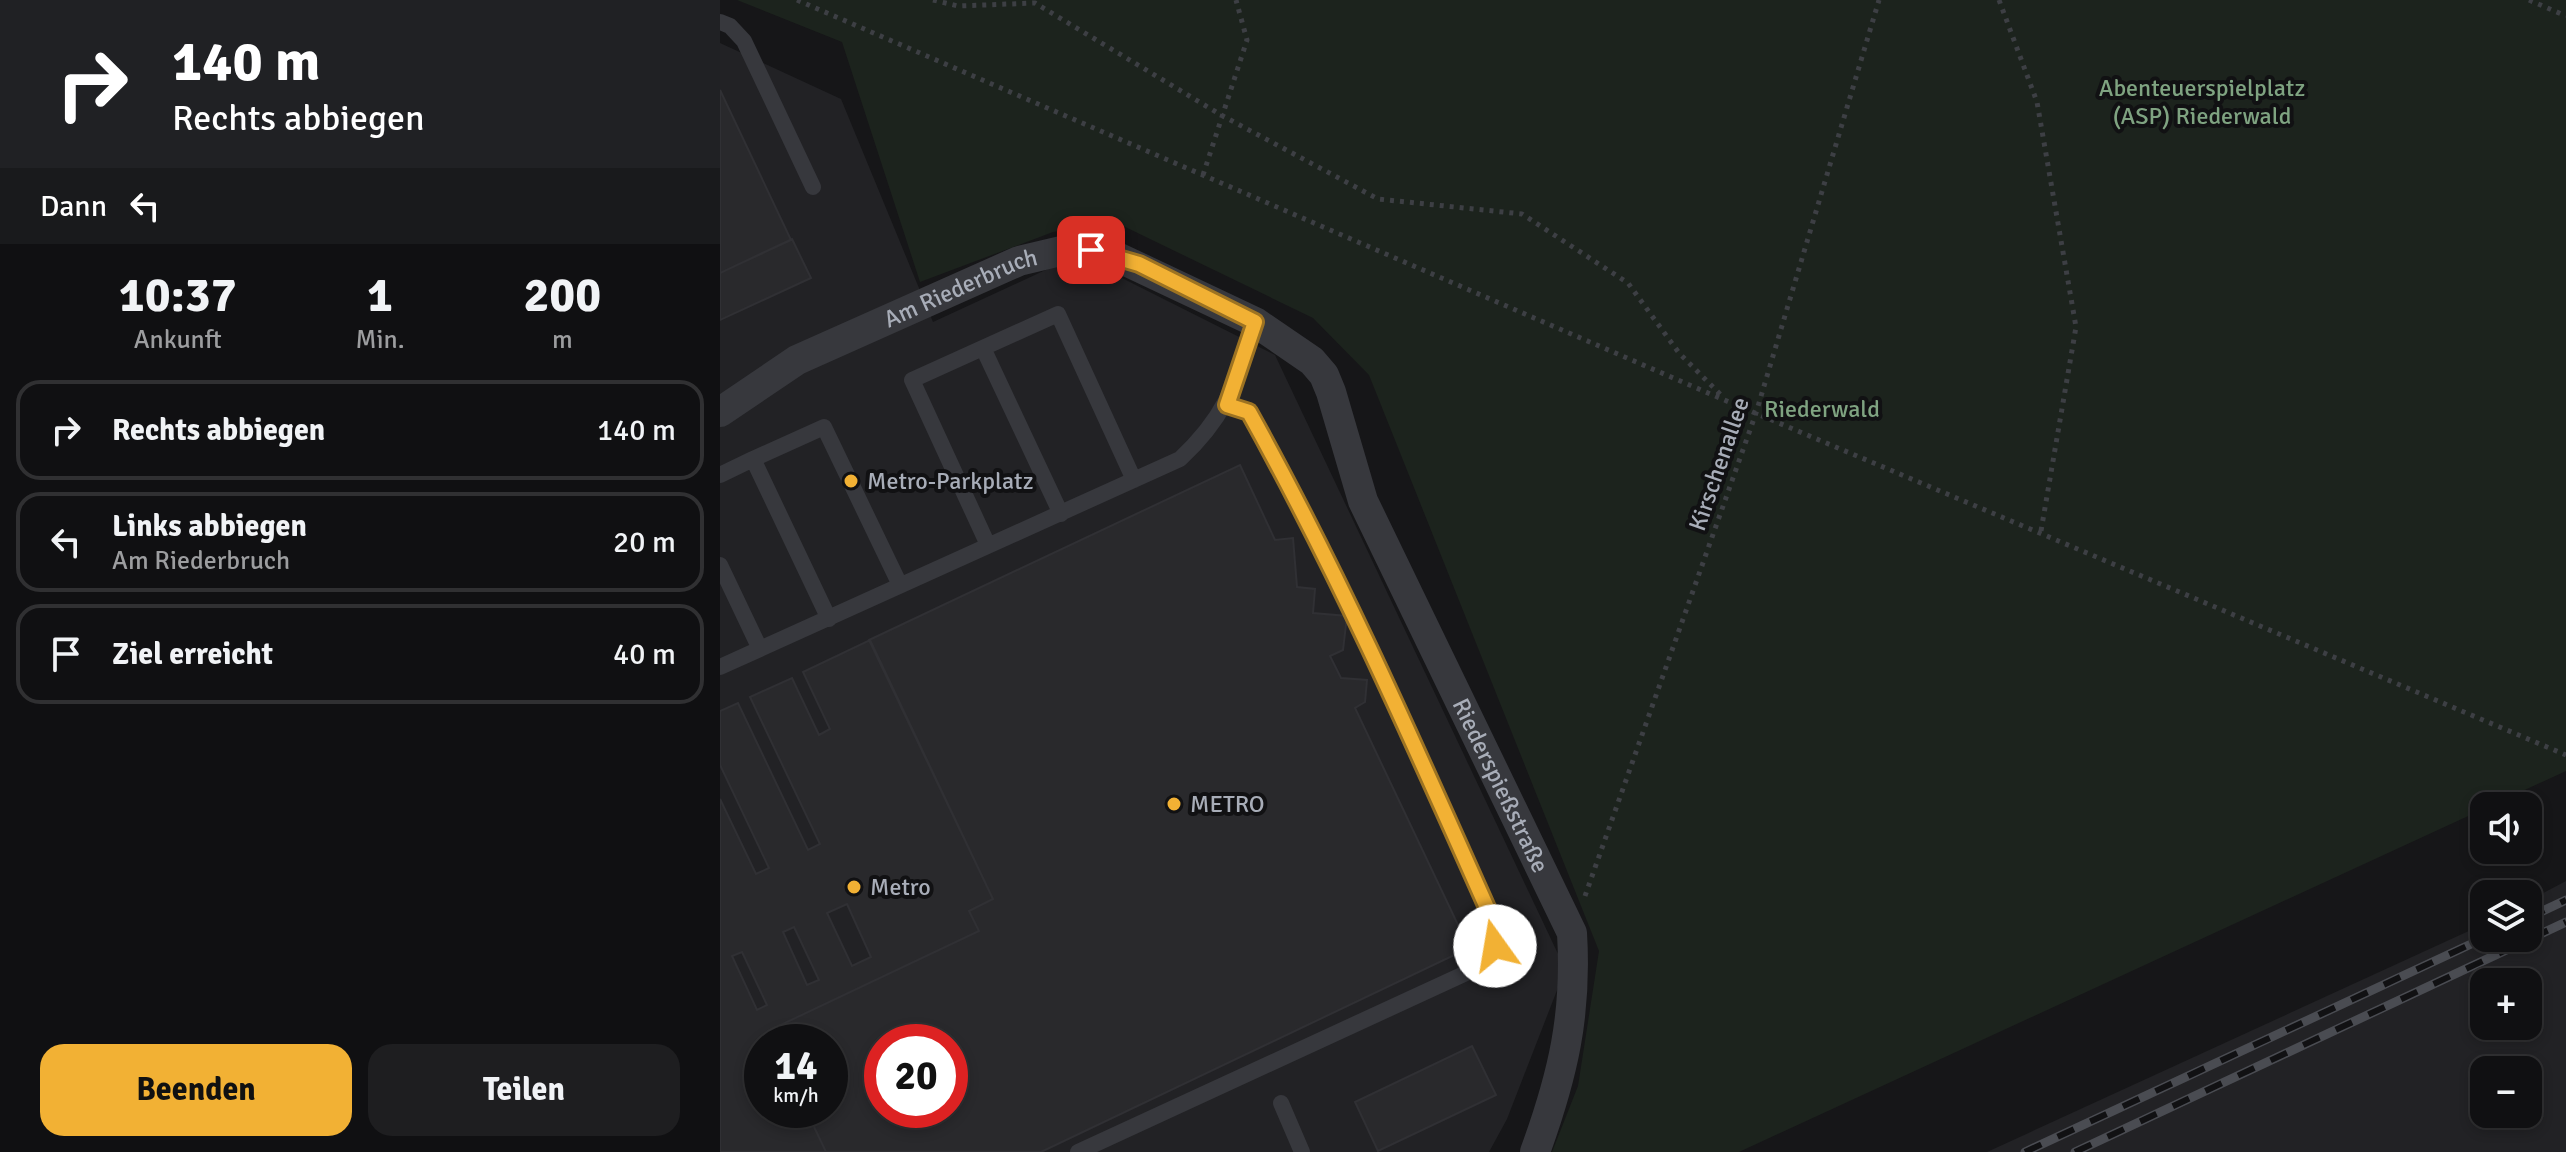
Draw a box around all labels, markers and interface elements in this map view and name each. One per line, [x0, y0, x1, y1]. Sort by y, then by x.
text: 140 m [172, 27, 320, 96]
icon: right [40, 32, 144, 136]
park label: Abenteuerspielplatz (ASP) Riederwald [2099, 73, 2305, 131]
text: Rechts abbiegen [172, 96, 425, 141]
icon: left [123, 184, 167, 228]
text: Dann [40, 188, 107, 225]
pin [1057, 216, 1125, 284]
icon: arrive [1069, 228, 1113, 272]
street label: Am Riederbruch [879, 242, 1040, 334]
text: 10:37 [119, 266, 237, 325]
text: 1 [367, 266, 393, 325]
text: 200 [523, 266, 601, 325]
text: Ankunft [134, 324, 222, 356]
text: Min. [355, 324, 405, 356]
text: m [552, 324, 573, 356]
street label: Kirschenallee [1682, 393, 1756, 535]
park label: Riederwald [1764, 394, 1880, 424]
icon: right [44, 408, 88, 452]
text: Rechts abbiegen [112, 412, 325, 449]
text: 140 m [597, 412, 676, 449]
place label: Metro-Parkplatz [867, 466, 1033, 496]
marker: Metro-Parkplatz [842, 472, 860, 490]
text: Links abbiegen [112, 508, 307, 545]
icon: left [44, 520, 88, 564]
text: 20 m [613, 524, 676, 561]
text: Am Riederbruch [112, 545, 290, 577]
icon: arrive [44, 632, 88, 676]
text: Ziel erreicht [112, 636, 273, 673]
text: 40 m [613, 636, 676, 673]
street label: Riederspießstraße [1446, 693, 1556, 878]
place label: METRO [1190, 789, 1265, 819]
map controls [2470, 792, 2542, 1128]
button: sound [2470, 792, 2542, 864]
marker: METRO [1165, 795, 1183, 813]
place label: Metro [870, 872, 931, 902]
marker: Metro [845, 878, 863, 896]
button: layers [2470, 880, 2542, 952]
position arrow [1453, 904, 1537, 988]
button: + [2470, 968, 2542, 1040]
speed limit sign: 20 [864, 1024, 968, 1128]
text: 14 [774, 1041, 818, 1091]
button: Beenden [40, 1044, 352, 1136]
button: Teilen [368, 1044, 680, 1136]
button: − [2470, 1056, 2542, 1128]
text: km/h [773, 1083, 819, 1108]

